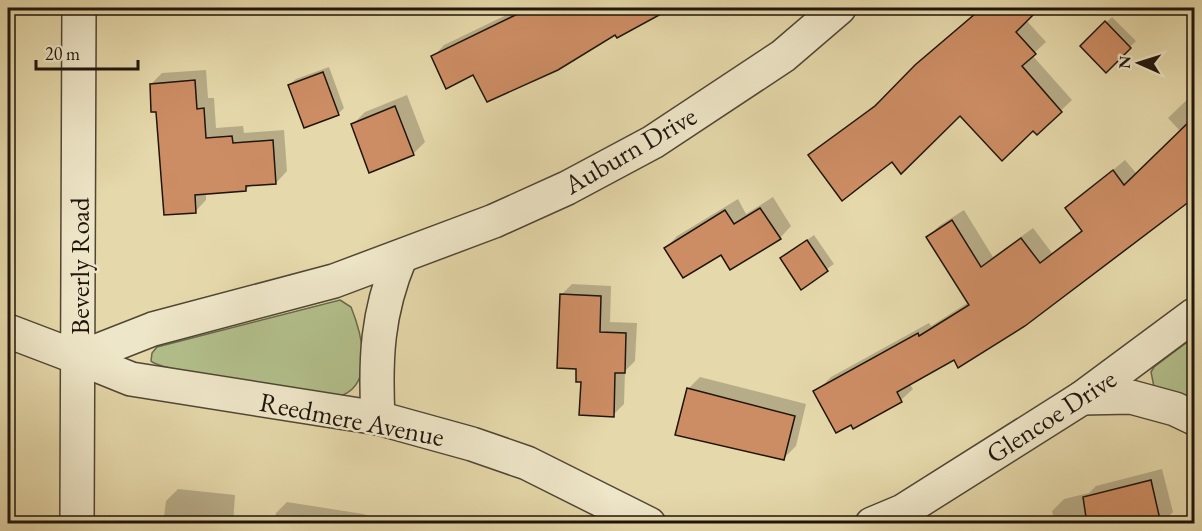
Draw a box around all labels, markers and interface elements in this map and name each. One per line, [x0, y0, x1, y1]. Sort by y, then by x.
scale bar [36, 33, 138, 71]
north arrow [1109, 33, 1169, 93]
text: 20 m [45, 42, 80, 65]
text: N [1114, 55, 1135, 69]
street label: Auburn Drive [557, 98, 703, 203]
street label: Beverly Road [62, 197, 97, 335]
street label: Glencoe Drive [979, 361, 1123, 471]
street label: Reedmere Avenue [257, 384, 447, 454]

